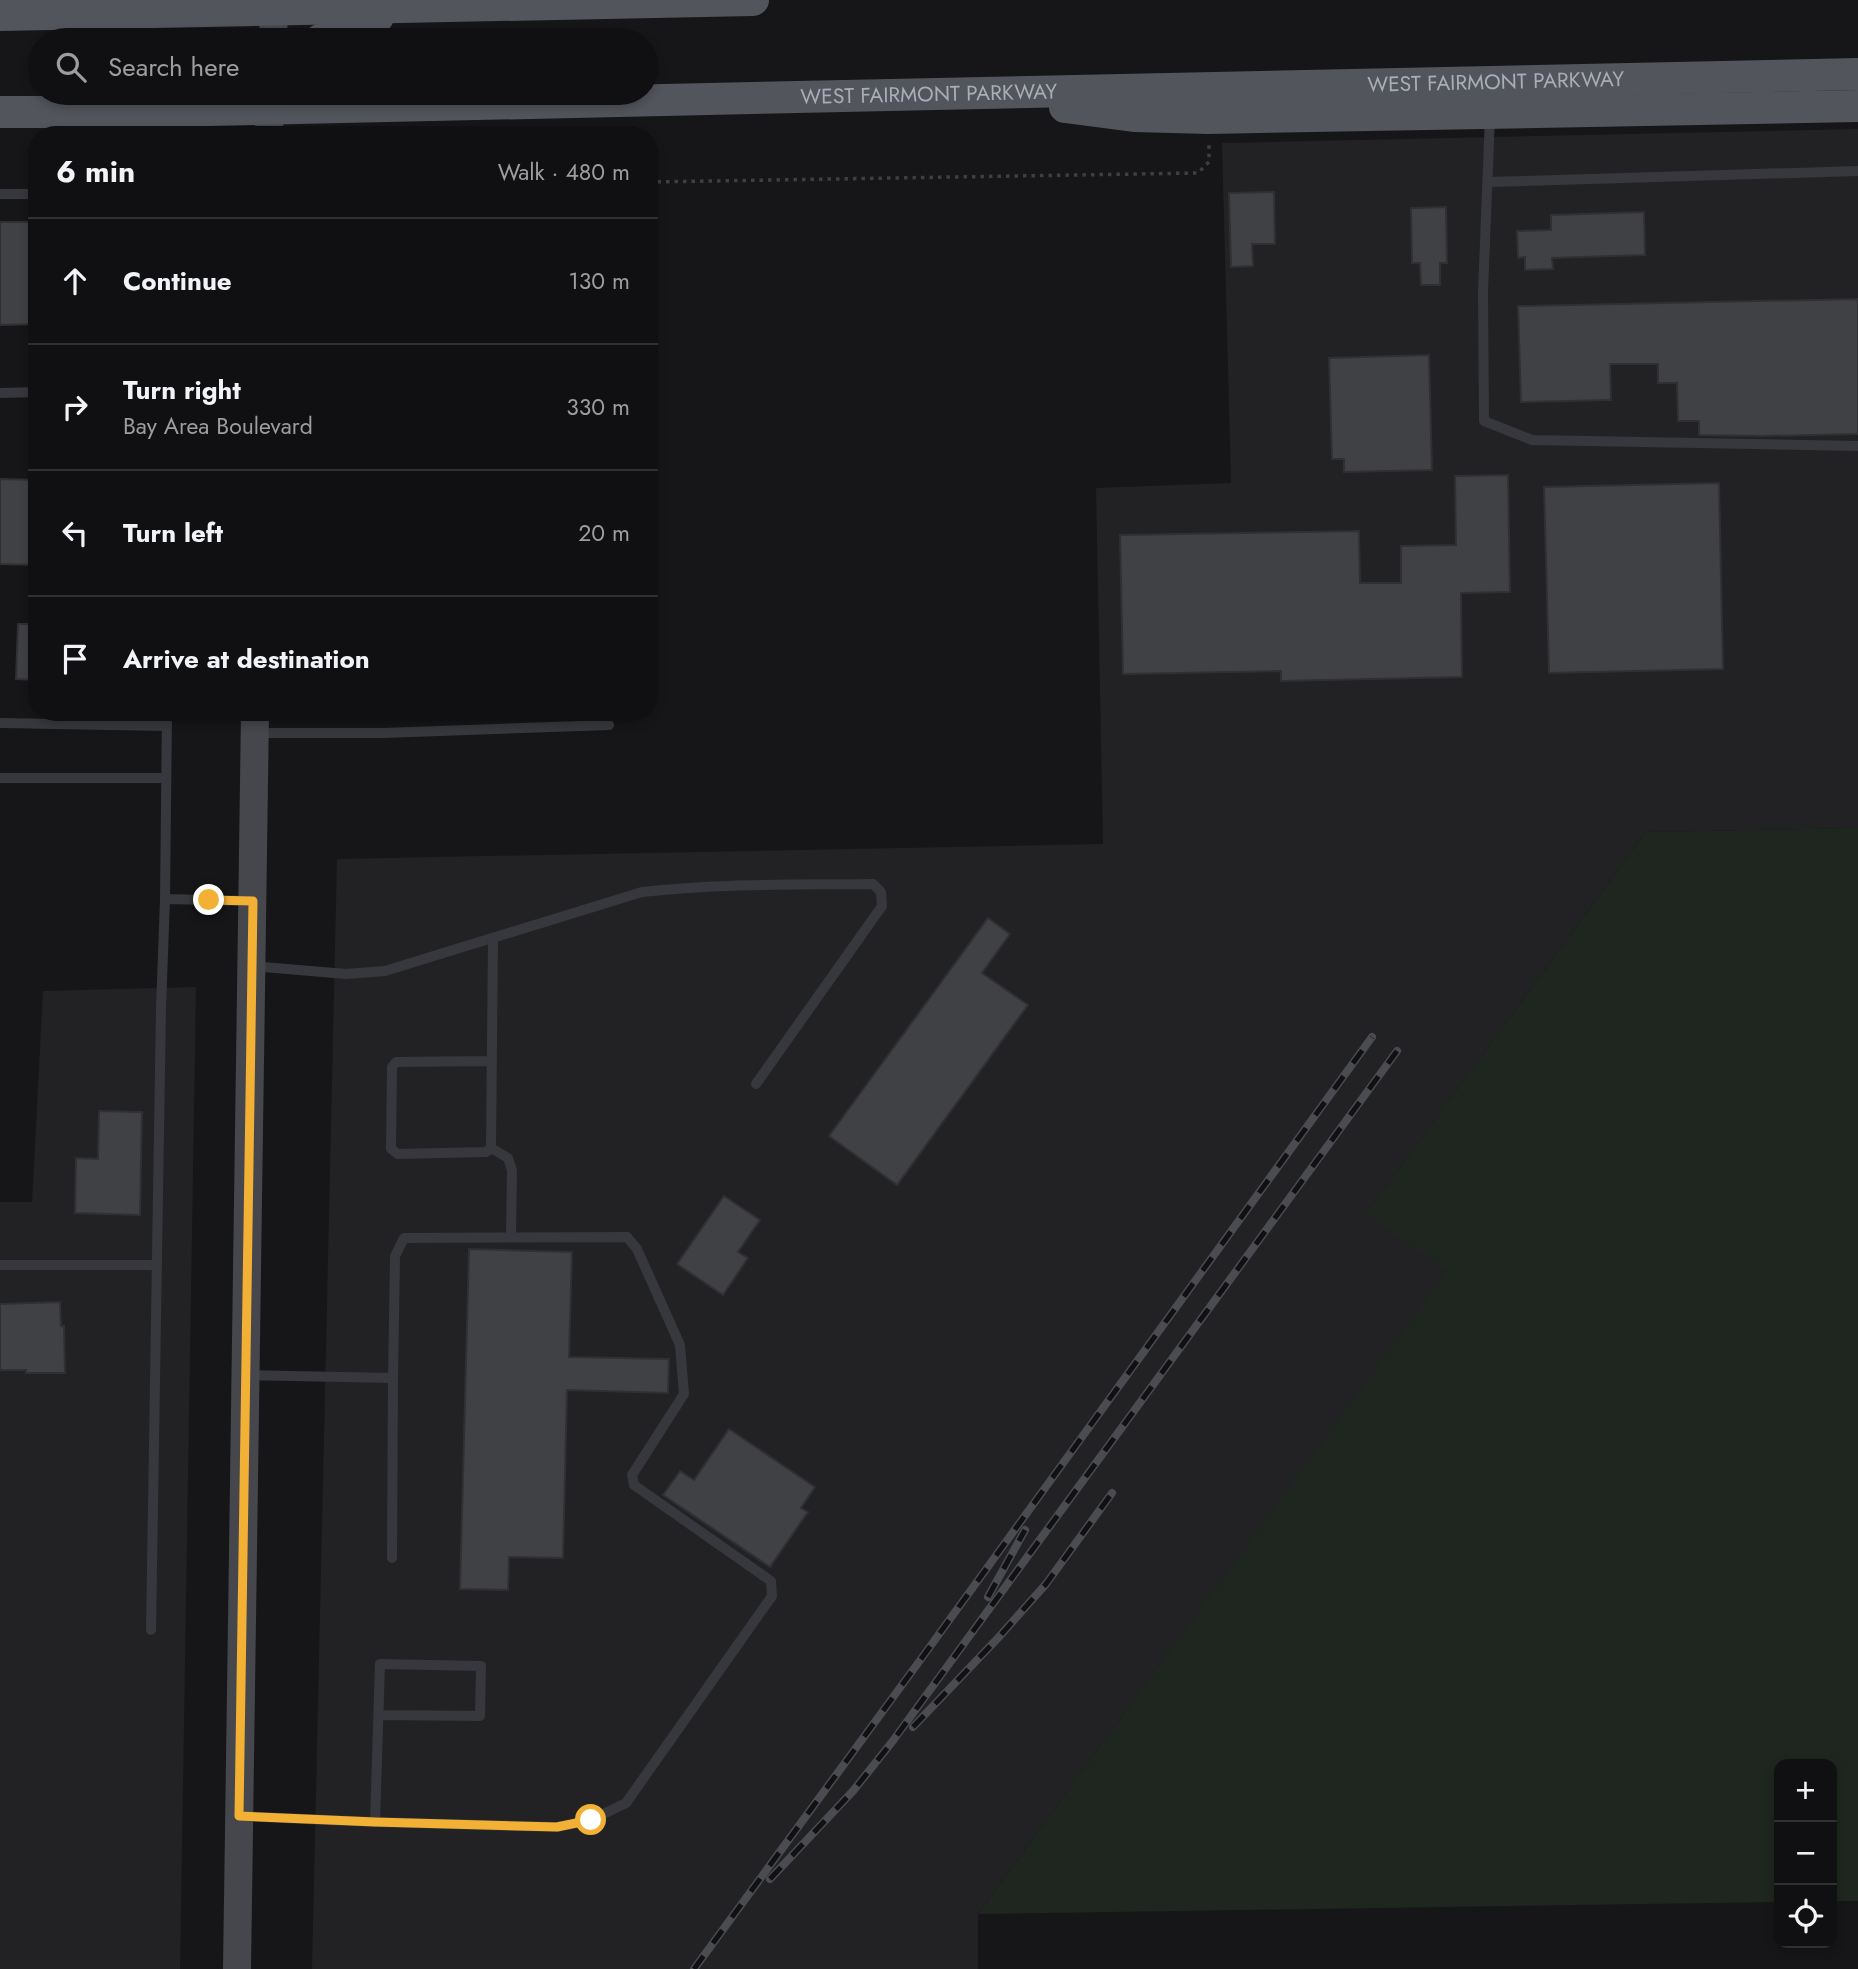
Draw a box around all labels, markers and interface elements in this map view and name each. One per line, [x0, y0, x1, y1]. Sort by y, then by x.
search box [28, 28, 658, 105]
icon: search [52, 48, 90, 86]
text: Search here [108, 48, 240, 86]
street label: WEST FAIRMONT PARKWAY [1367, 64, 1625, 100]
street label: WEST FAIRMONT PARKWAY [800, 76, 1058, 112]
text: 6 min [56, 150, 135, 193]
text: Walk · 480 m [498, 155, 630, 189]
icon: ahead [56, 262, 94, 300]
text: Continue [123, 262, 232, 300]
text: 130 m [568, 264, 630, 298]
text: Turn right [123, 371, 241, 409]
icon: right [56, 388, 94, 426]
text: 330 m [566, 390, 630, 424]
text: Bay Area Boulevard [123, 409, 313, 443]
icon: left [56, 514, 94, 552]
text: Turn left [123, 514, 223, 552]
text: 20 m [578, 516, 630, 550]
icon: arrive [56, 640, 94, 678]
text: Arrive at destination [123, 640, 370, 678]
route end [193, 884, 224, 915]
map controls [1774, 1759, 1837, 1948]
button: + [1774, 1759, 1837, 1822]
route start [575, 1804, 606, 1835]
button: − [1774, 1822, 1837, 1885]
button: locate [1774, 1885, 1837, 1948]

